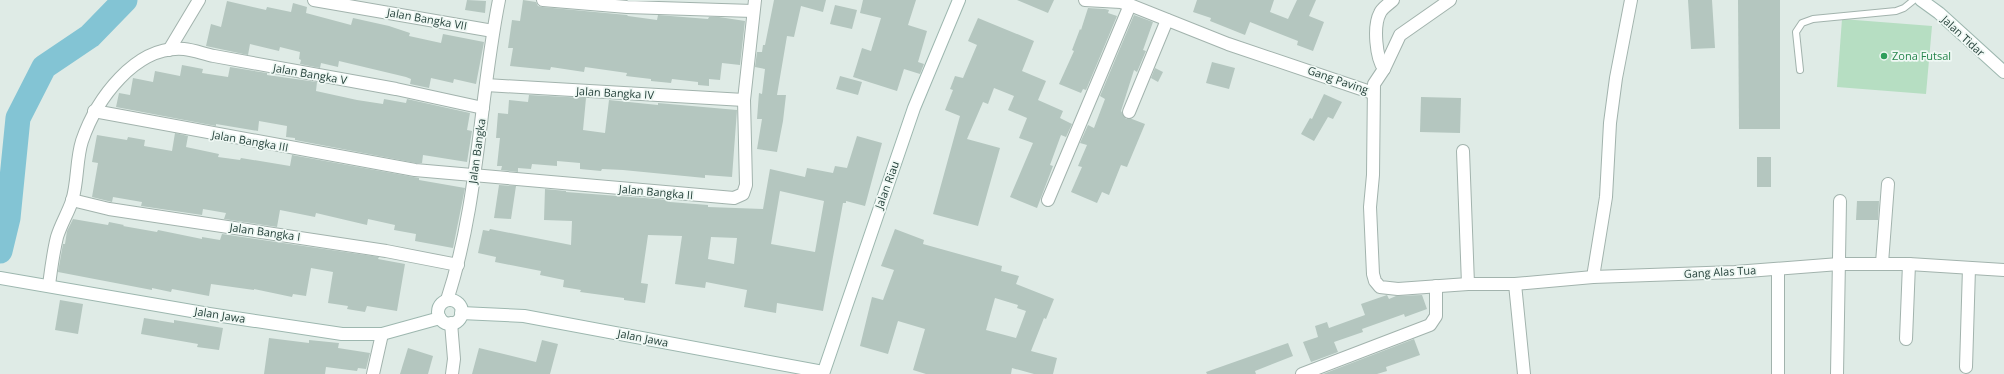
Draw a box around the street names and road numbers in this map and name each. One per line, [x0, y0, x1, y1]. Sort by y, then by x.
street label: Jalan Bangka VII [385, 4, 468, 33]
street label: Jalan Tidar [1938, 11, 1988, 60]
street label: Jalan Bangka V [271, 59, 349, 87]
street label: Gang Paving [1306, 62, 1371, 97]
street label: Jalan Bangka IV [575, 83, 655, 102]
street label: Jalan Bangka [464, 118, 488, 185]
street label: Jalan Bangka III [210, 126, 290, 155]
street label: Jalan Riau [871, 159, 902, 212]
street label: Jalan Bangka II [617, 181, 694, 202]
street label: Jalan Bangka I [228, 219, 301, 244]
street label: Gang Alas Tua [1683, 262, 1757, 281]
street label: Jalan Jawa [193, 303, 247, 326]
street label: Jalan Jawa [616, 325, 670, 350]

